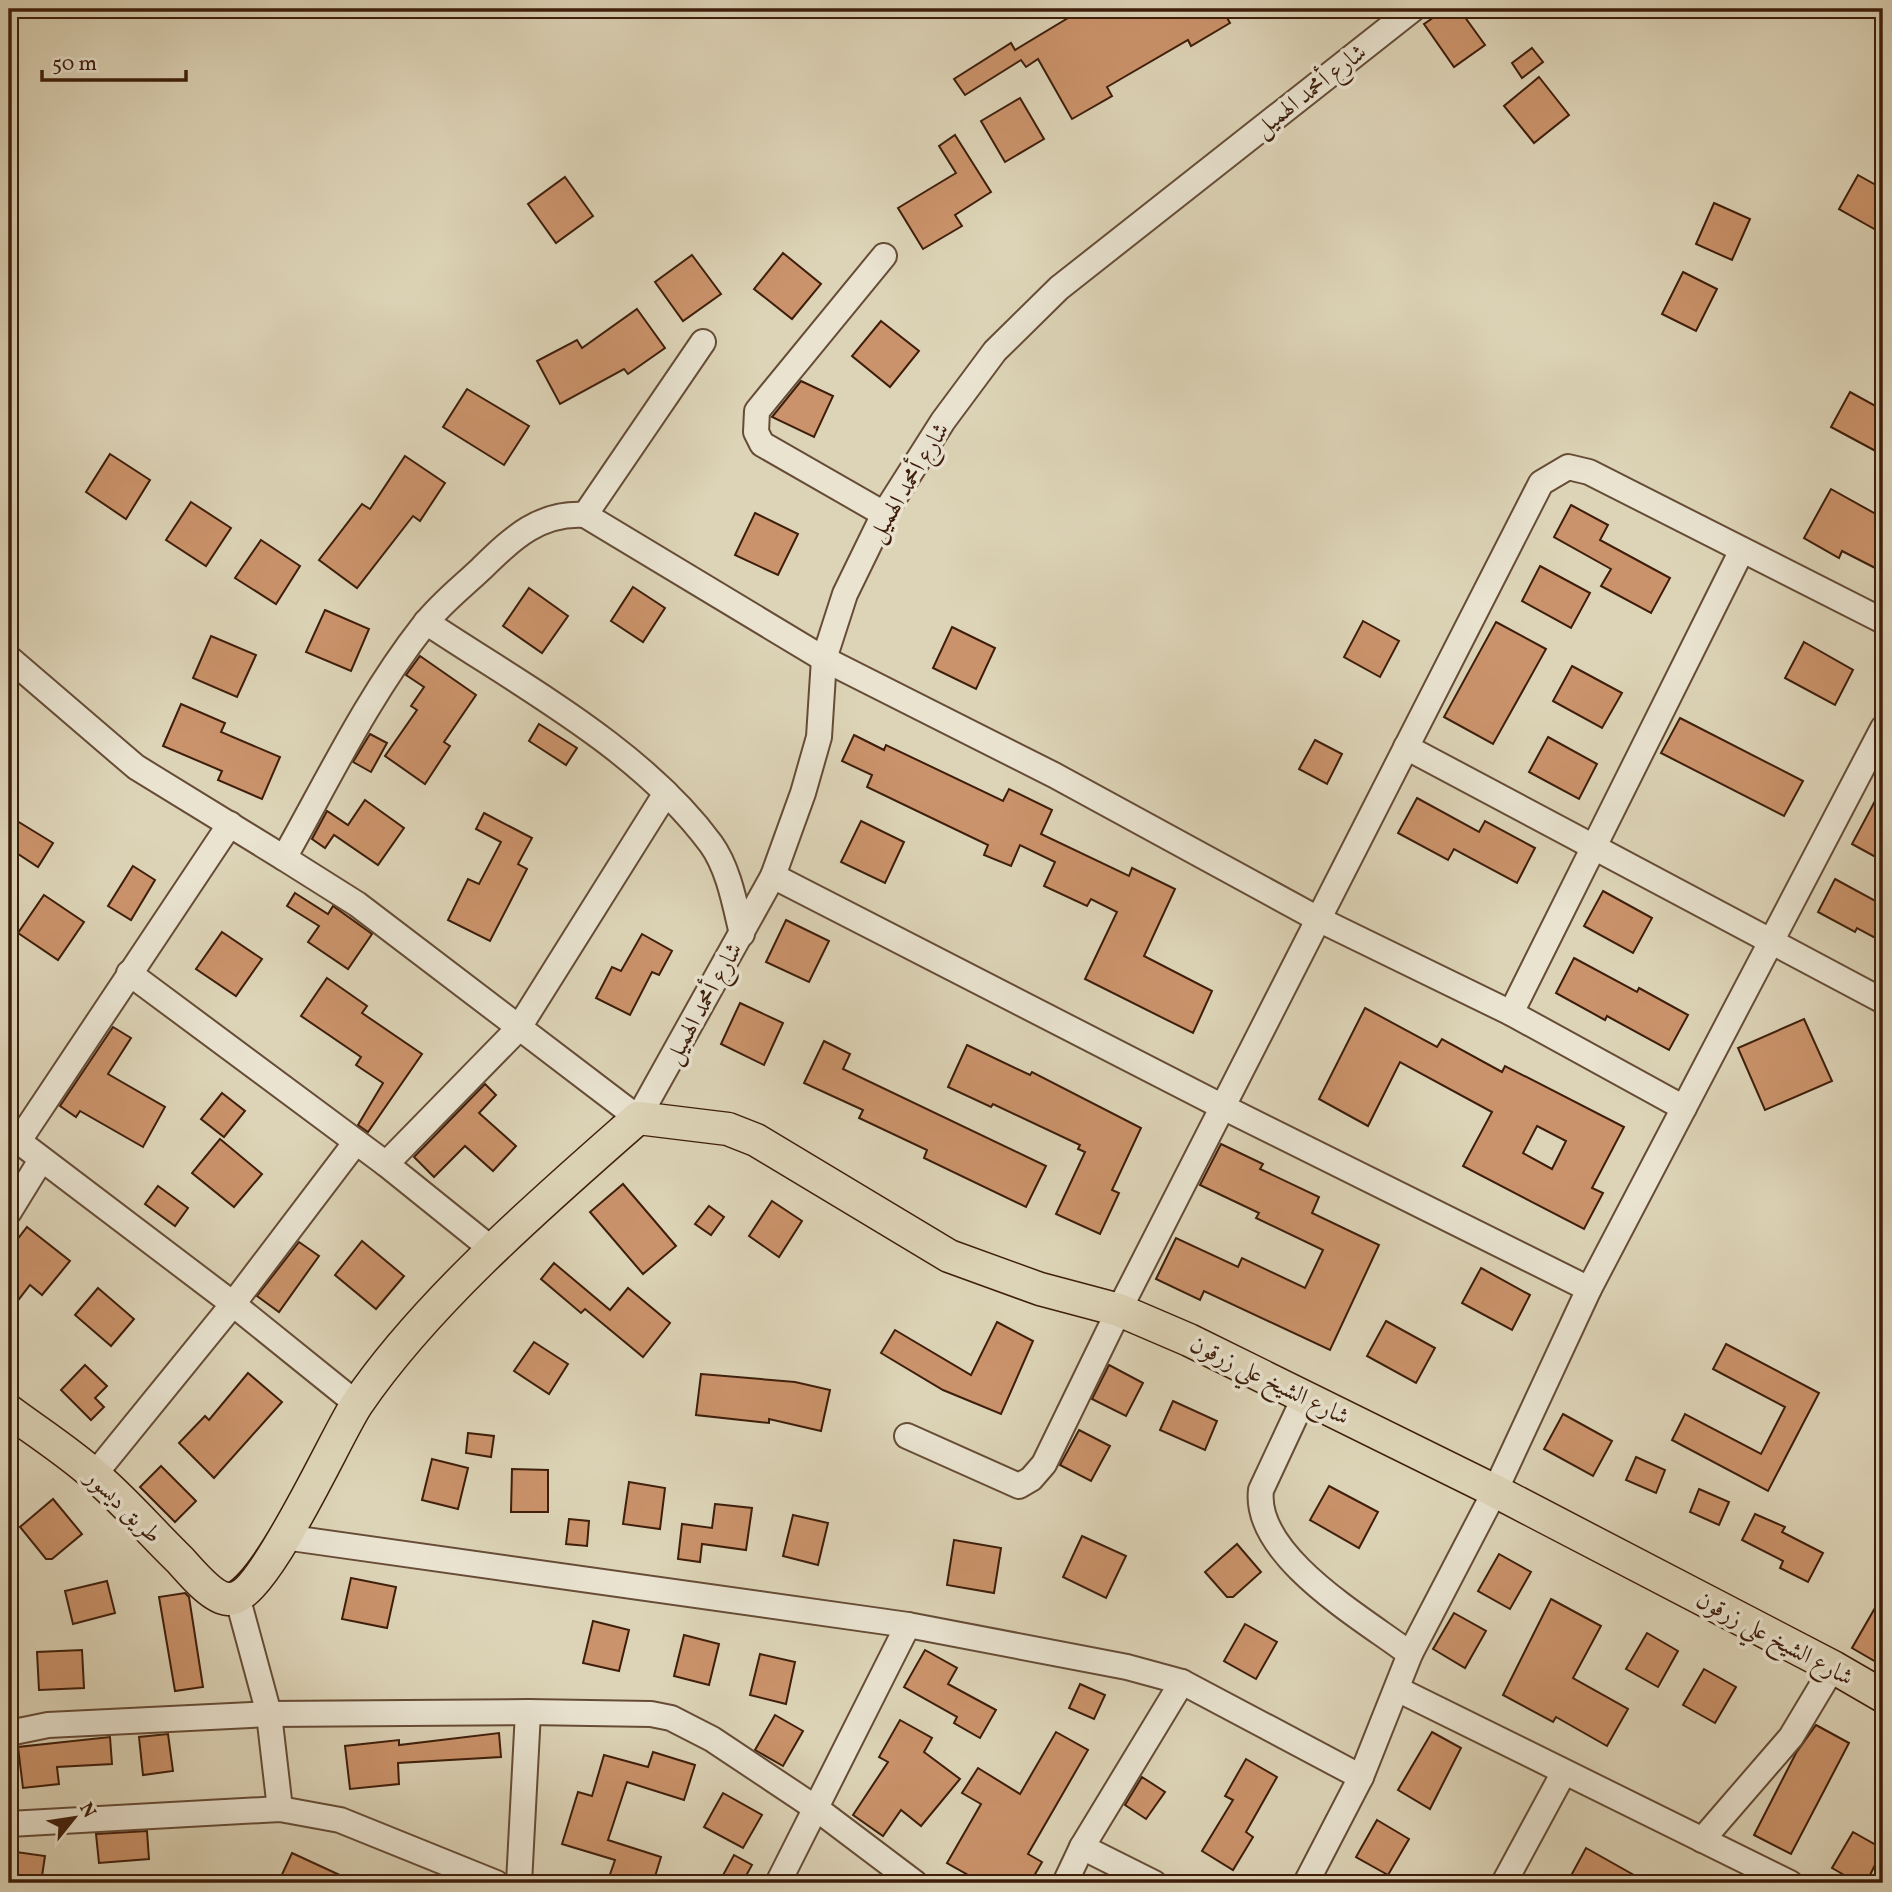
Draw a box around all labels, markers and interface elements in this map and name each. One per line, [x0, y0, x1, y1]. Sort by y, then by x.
street label: شارع أمحمد الهميل [1247, 35, 1375, 147]
scale bar [42, 38, 186, 82]
text: 50 m [52, 50, 97, 79]
street label: شارع أمحمد الهميل [859, 416, 960, 550]
street label: شارع أمحمد الهميل [656, 936, 753, 1072]
street label: شارع الشيخ علي زرقون [1182, 1328, 1355, 1439]
street label: طريق ديسور [75, 1461, 168, 1552]
street label: شارع الشيخ علي زرقون [1687, 1584, 1859, 1699]
north arrow [38, 1784, 108, 1854]
text: N [72, 1798, 102, 1823]

